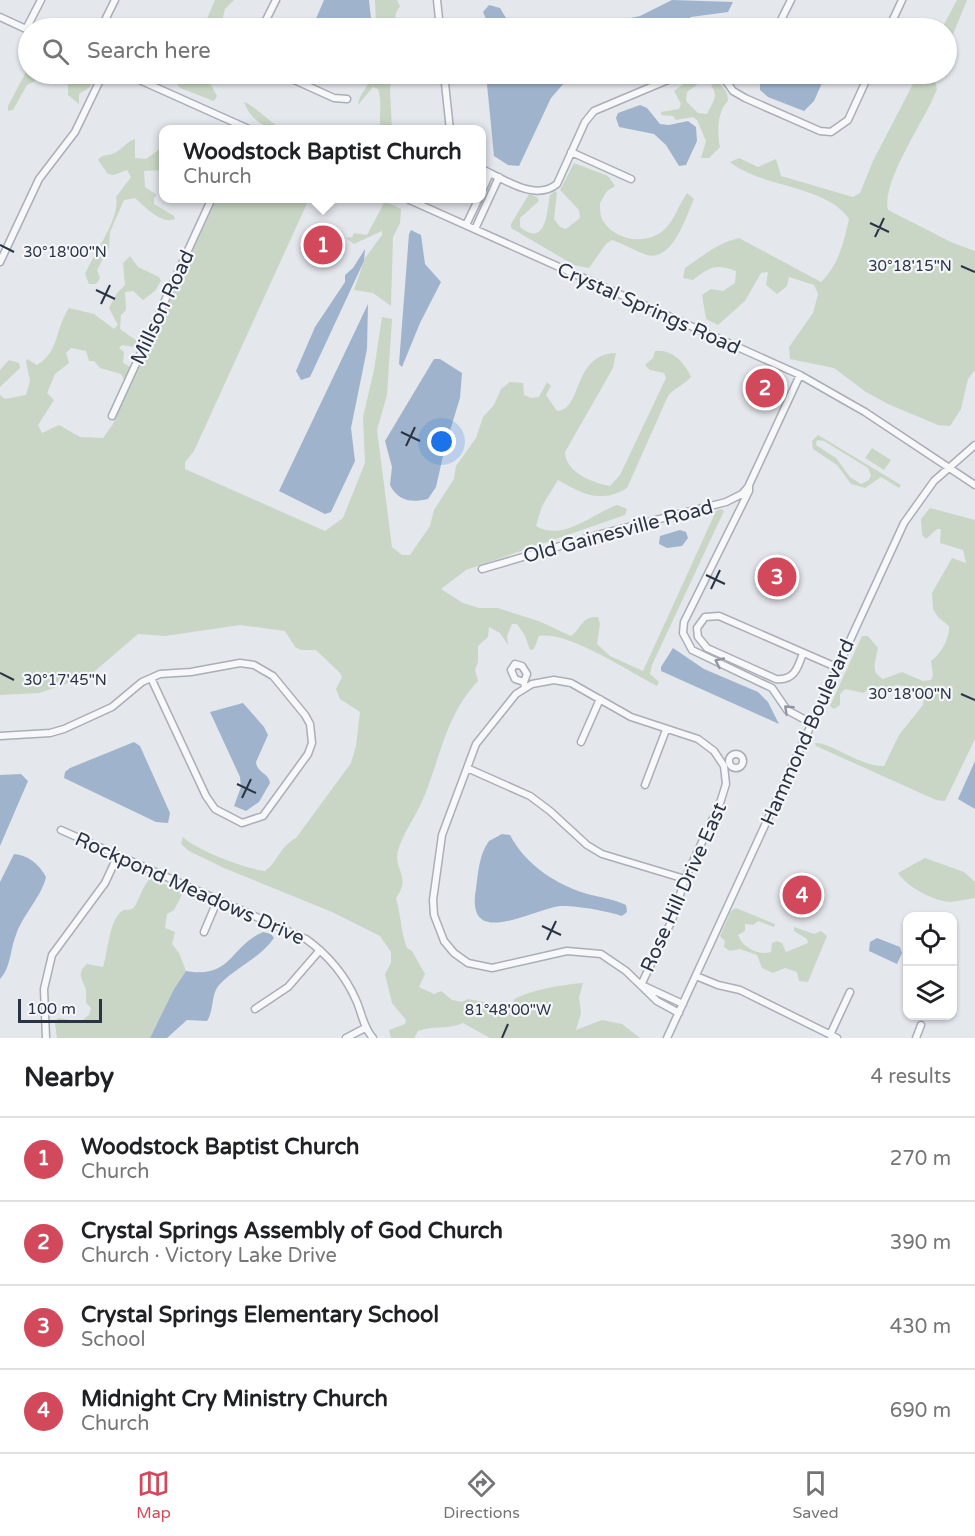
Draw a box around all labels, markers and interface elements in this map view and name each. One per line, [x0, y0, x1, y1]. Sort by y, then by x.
search box [18, 18, 957, 84]
icon: search [39, 35, 72, 68]
text: Search here [87, 38, 211, 64]
popup [159, 125, 486, 203]
text: Woodstock Baptist Church [183, 139, 462, 165]
text: Church [183, 165, 252, 189]
pin: 1 [304, 222, 342, 268]
text: 30°18'00"N [23, 243, 107, 261]
street label: Millson Road [126, 246, 200, 368]
text: 30°18'15"N [868, 257, 952, 275]
street label: Crystal Springs Road [553, 258, 744, 360]
pin: 2 [746, 366, 784, 410]
your location [427, 427, 456, 456]
street label: Old Gainesville Road [521, 495, 716, 569]
pin: 3 [758, 554, 796, 600]
street label: Hammond Boulevard [756, 636, 860, 829]
one-way arrow [714, 658, 725, 670]
text: 30°17'45"N [23, 671, 107, 689]
text: 30°18'00"N [868, 685, 952, 703]
one-way arrow [785, 705, 795, 716]
street label: Rose Hill Drive East [636, 799, 732, 976]
street label: Rockpond Meadows Drive [71, 827, 308, 950]
pin: 4 [782, 872, 822, 918]
map controls [903, 912, 957, 1020]
button: locate [903, 912, 957, 966]
button: layers [903, 966, 957, 1020]
scale bar [18, 996, 102, 1024]
text: 100 m [27, 999, 76, 1019]
text: 81°48'00"W [465, 1001, 551, 1019]
text: Nearby [24, 1062, 114, 1093]
text: 4 results [871, 1065, 951, 1089]
text: Woodstock Baptist Church [81, 1134, 360, 1160]
text: 1 [37, 1147, 50, 1171]
text: 270 m [890, 1147, 951, 1171]
text: Church [81, 1160, 149, 1184]
text: Crystal Springs Assembly of God Church [81, 1218, 503, 1244]
text: 2 [37, 1231, 50, 1255]
text: 390 m [890, 1231, 951, 1255]
text: Church · Victory Lake Drive [81, 1244, 337, 1268]
text: Crystal Springs Elementary School [81, 1302, 439, 1328]
text: 3 [37, 1315, 50, 1339]
text: 430 m [890, 1315, 951, 1339]
text: School [81, 1328, 145, 1352]
text: Midnight Cry Ministry Church [81, 1386, 388, 1412]
text: 4 [37, 1399, 50, 1423]
text: 690 m [890, 1399, 951, 1423]
text: Church [81, 1412, 149, 1436]
tab: Map [136, 1467, 171, 1523]
tab: Directions [443, 1467, 520, 1523]
tab: Saved [792, 1467, 839, 1523]

